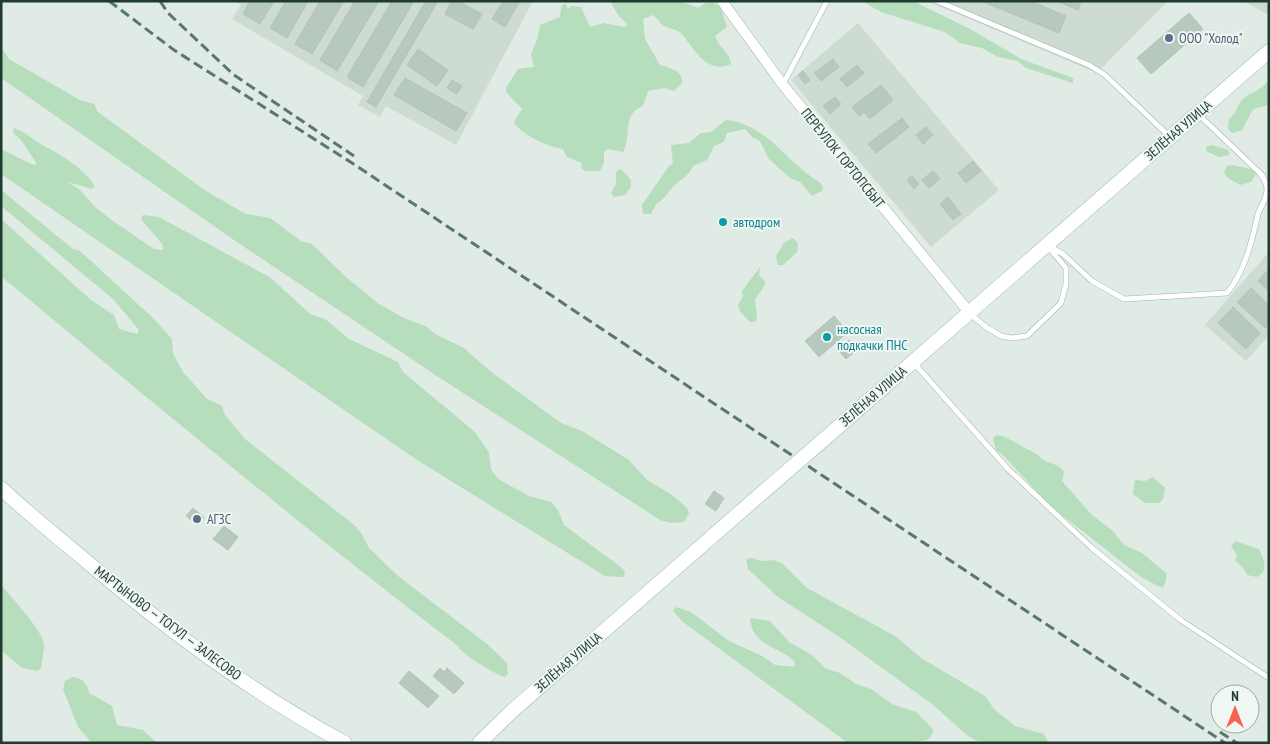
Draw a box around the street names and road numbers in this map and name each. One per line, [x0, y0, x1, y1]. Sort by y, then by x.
street label: ЗЕЛЁНАЯ УЛИЦА [1141, 96, 1216, 164]
street label: ПЕРЕУЛОК ГОРТОПСБЫТ [797, 104, 889, 212]
street label: ЗЕЛЁНАЯ УЛИЦА [836, 362, 911, 430]
street label: МАРТЫНОВО — ТОГУЛ — ЗАЛЕСОВО [91, 562, 245, 684]
street label: ЗЕЛЁНАЯ УЛИЦА [531, 628, 606, 696]

